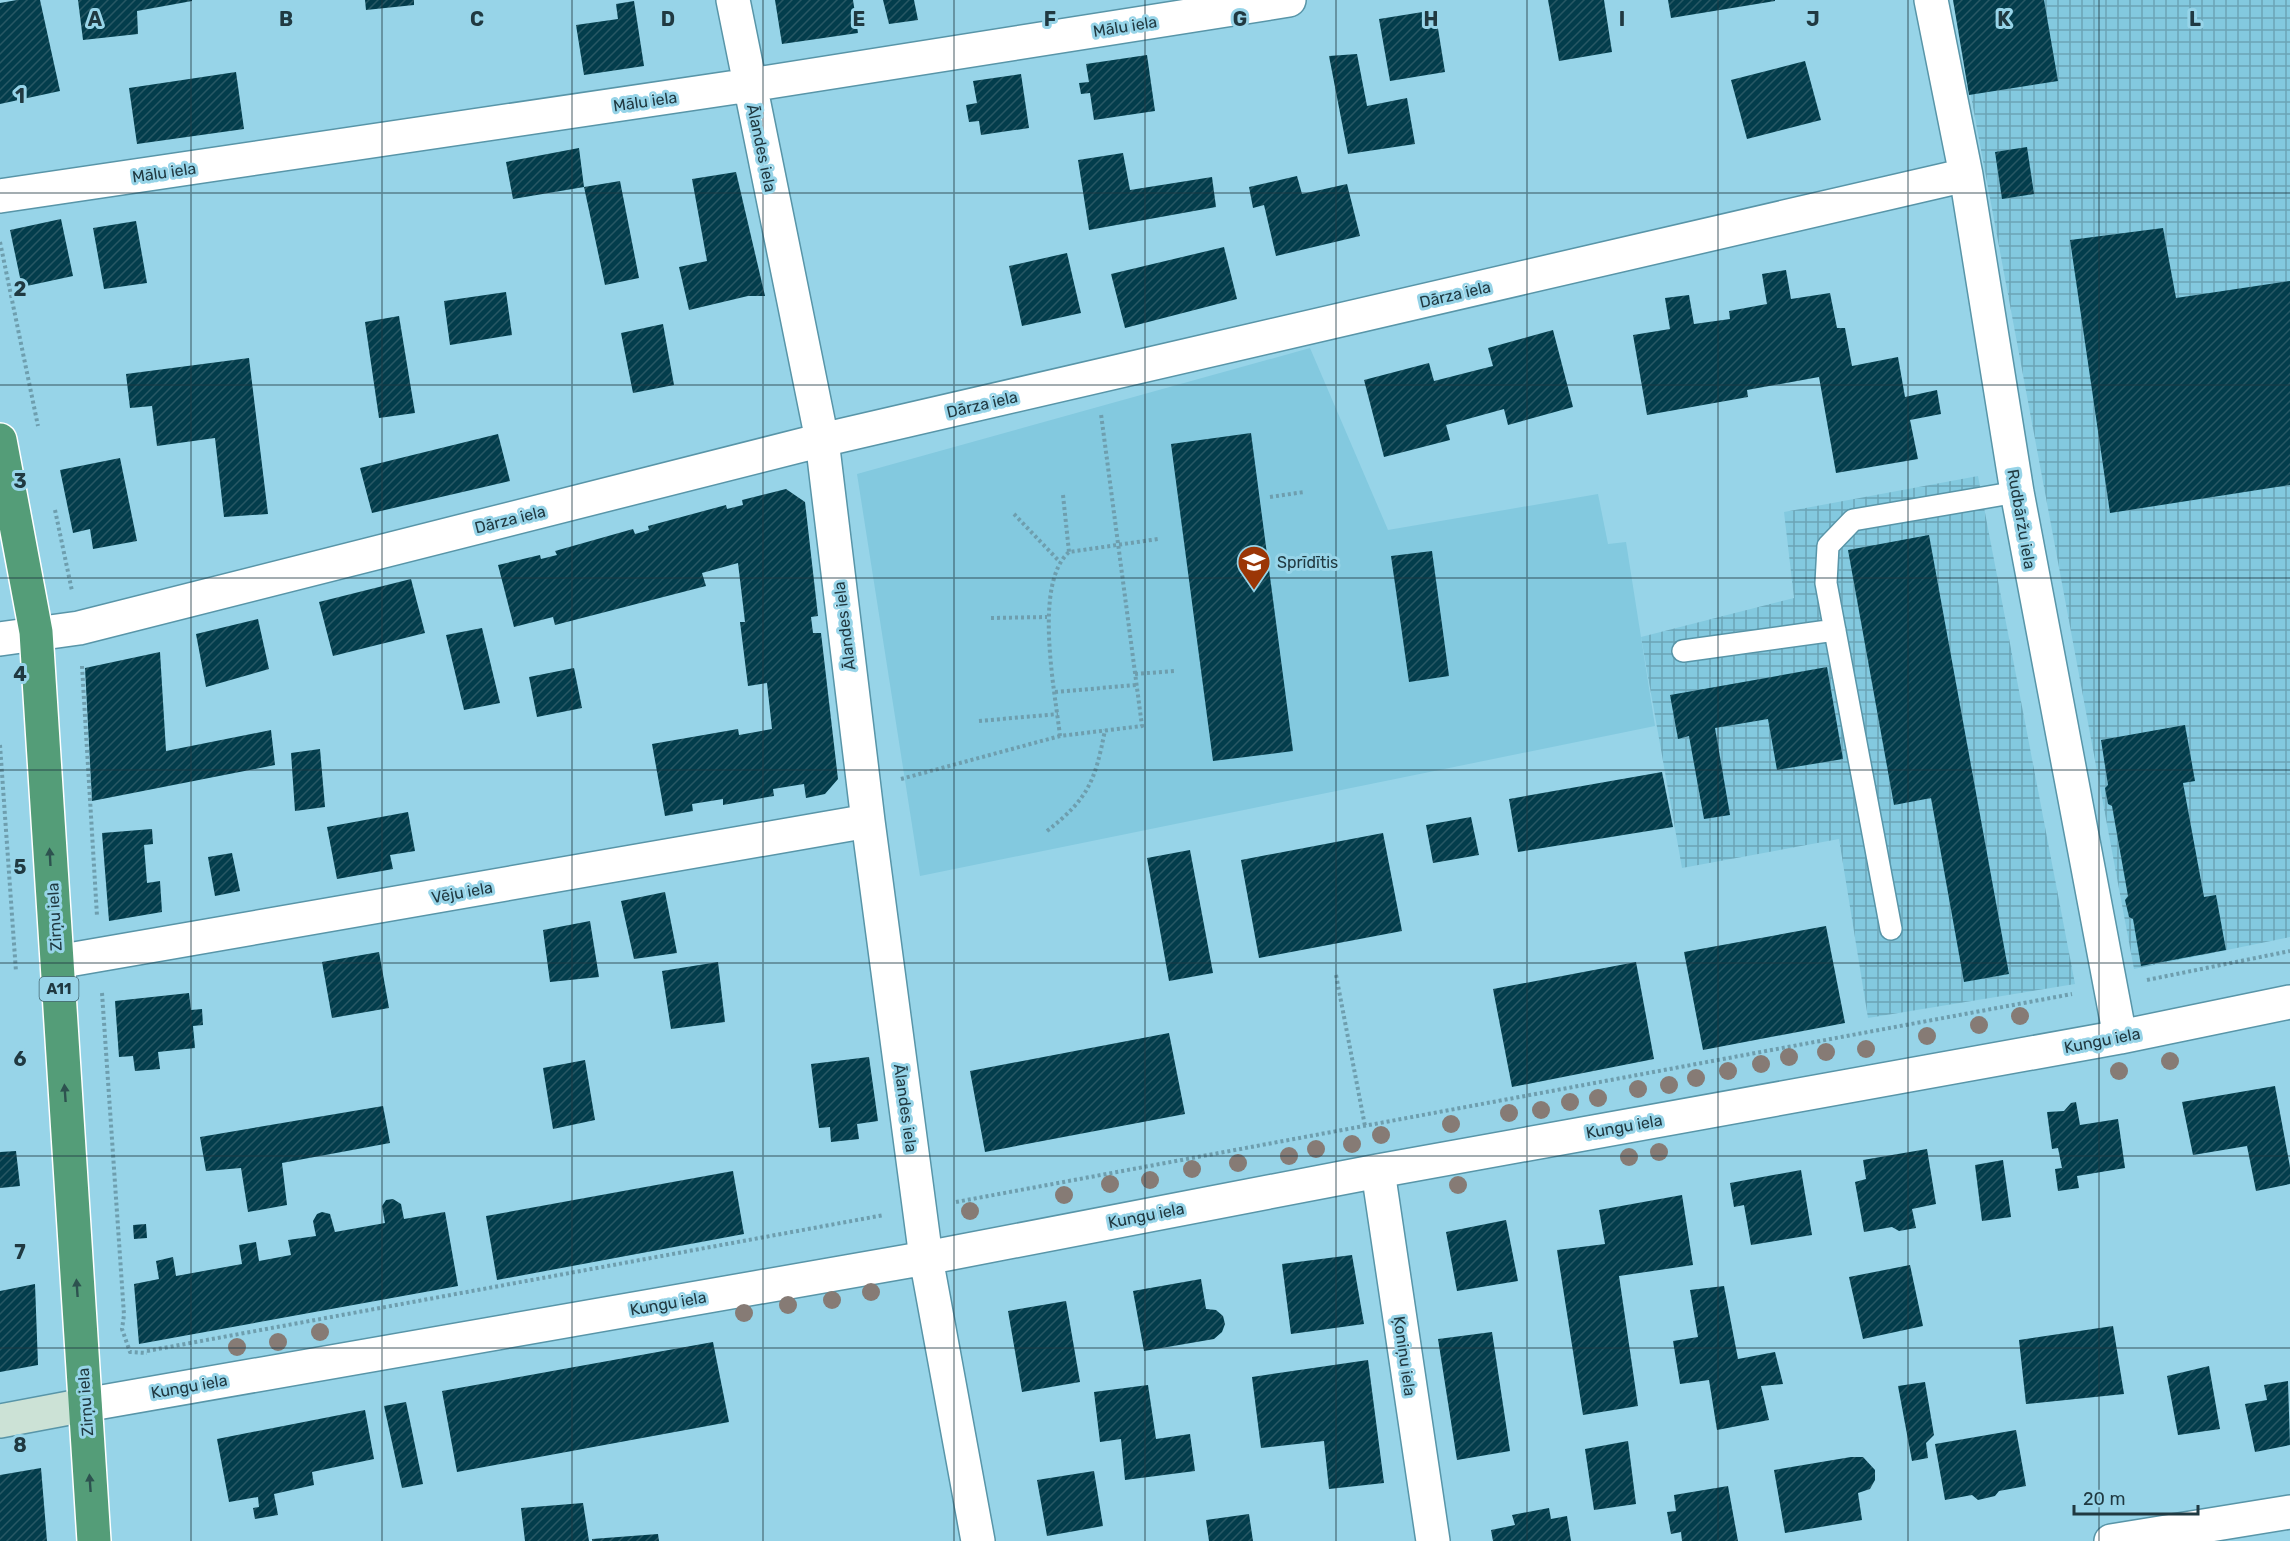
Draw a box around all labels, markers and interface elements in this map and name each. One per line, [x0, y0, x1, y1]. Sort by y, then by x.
text: A [88, 7, 103, 31]
text: B [279, 7, 293, 31]
text: C [470, 7, 484, 31]
text: D [661, 7, 675, 31]
text: E [853, 7, 865, 31]
text: F [1044, 7, 1056, 31]
text: G [1233, 7, 1247, 31]
text: H [1424, 7, 1438, 31]
text: I [1619, 7, 1625, 31]
text: J [1806, 7, 1820, 31]
text: K [1997, 7, 2011, 31]
text: L [2189, 7, 2201, 31]
street label: Mālu iela [1092, 12, 1158, 41]
text: 1 [15, 84, 25, 108]
street label: Mālu iela [612, 88, 678, 115]
street label: Ālandes iela [743, 102, 780, 194]
street label: Mālu iela [131, 159, 197, 186]
text: 2 [14, 277, 27, 301]
street label: Dārza iela [1418, 277, 1493, 312]
street label: Dārza iela [945, 387, 1020, 422]
street label: Rudbāržu iela [2003, 468, 2040, 571]
text: 3 [13, 469, 27, 493]
street label: Dārza iela [473, 502, 548, 537]
school or university icon: Sprīdītis [1236, 544, 1272, 591]
place label: Sprīdītis [1277, 553, 1338, 572]
street label: Ālandes iela [830, 580, 859, 671]
text: 4 [13, 662, 27, 686]
one-way arrow [46, 847, 55, 866]
text: 5 [14, 855, 27, 879]
street label: Vēju iela [430, 878, 494, 907]
street label: Zirņu iela [43, 882, 66, 952]
road number: A11 [40, 977, 78, 1001]
street label: Kungu iela [2062, 1024, 2142, 1057]
text: 6 [13, 1047, 27, 1071]
street label: Ālandes iela [890, 1063, 921, 1154]
one-way arrow [60, 1084, 70, 1103]
street label: Kungu iela [1584, 1110, 1664, 1143]
street label: Kungu iela [1106, 1199, 1186, 1232]
text: 7 [14, 1240, 26, 1264]
one-way arrow [73, 1279, 82, 1298]
street label: Kungu iela [628, 1287, 708, 1320]
street label: Ķoniņu iela [1389, 1315, 1420, 1397]
street label: Zirņu iela [74, 1367, 97, 1437]
street label: Kungu iela [149, 1370, 229, 1403]
text: 8 [13, 1433, 27, 1457]
one-way arrow [85, 1473, 95, 1492]
scale bar [2074, 1478, 2198, 1516]
text: 20 m [2083, 1488, 2125, 1510]

